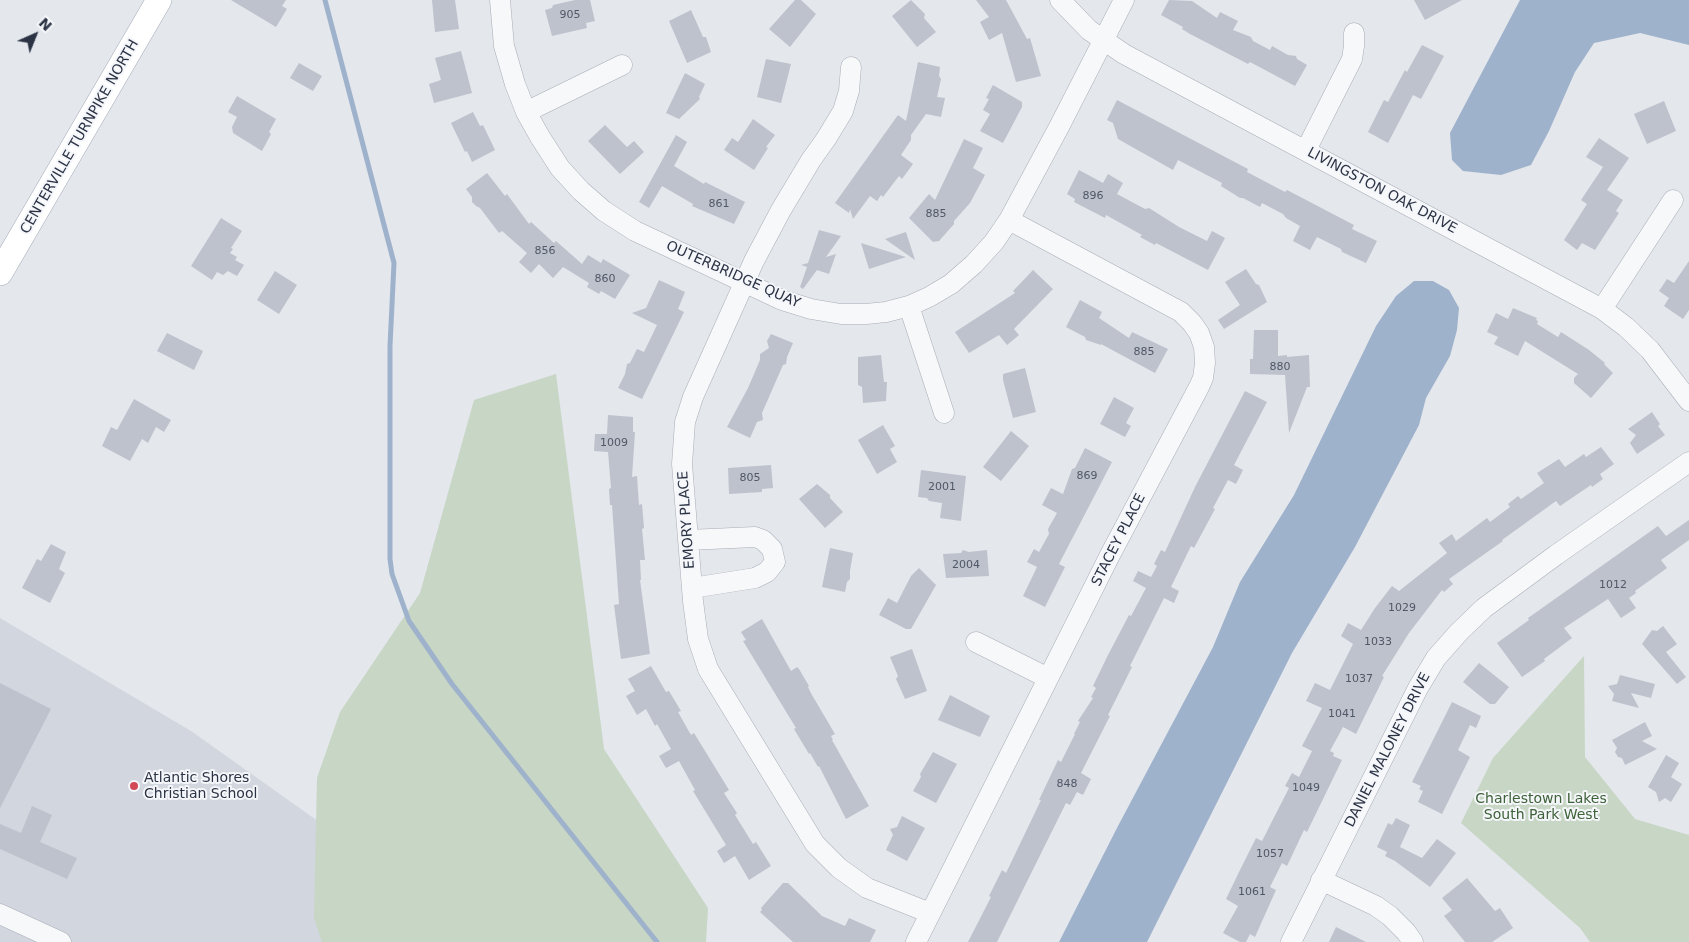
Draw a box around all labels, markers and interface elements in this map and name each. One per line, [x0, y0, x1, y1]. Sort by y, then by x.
house number: 905 [560, 8, 580, 22]
north arrow [10, 10, 60, 60]
text: N [36, 14, 55, 34]
street label: CENTERVILLE TURNPIKE NORTH [17, 37, 143, 237]
street label: LIVINGSTON OAK DRIVE [1304, 144, 1460, 238]
house number: 896 [1083, 189, 1103, 203]
house number: 861 [709, 197, 729, 211]
house number: 885 [926, 207, 946, 221]
street label: OUTERBRIDGE QUAY [663, 238, 803, 312]
house number: 856 [535, 244, 555, 258]
house number: 860 [595, 272, 615, 286]
house number: 885 [1134, 345, 1154, 359]
house number: 880 [1270, 360, 1290, 374]
house number: 1009 [600, 436, 628, 450]
house number: 869 [1077, 469, 1097, 483]
street label: EMORY PLACE [675, 470, 699, 570]
house number: 805 [740, 471, 760, 485]
house number: 2001 [928, 480, 956, 494]
street label: STACEY PLACE [1088, 491, 1150, 589]
house number: 2004 [952, 558, 980, 572]
house number: 1012 [1599, 578, 1627, 592]
house number: 1029 [1388, 601, 1416, 615]
house number: 1033 [1364, 635, 1392, 649]
street label: DANIEL MALONEY DRIVE [1342, 670, 1434, 830]
house number: 1037 [1345, 672, 1373, 686]
house number: 1041 [1328, 707, 1356, 721]
place label: Atlantic Shores Christian School [144, 770, 257, 802]
house number: 848 [1057, 777, 1077, 791]
marker: Atlantic Shores Christian School [128, 780, 140, 792]
house number: 1049 [1292, 781, 1320, 795]
park label: Charlestown Lakes South Park West [1475, 791, 1607, 824]
house number: 1057 [1256, 847, 1284, 861]
house number: 1061 [1238, 885, 1266, 899]

